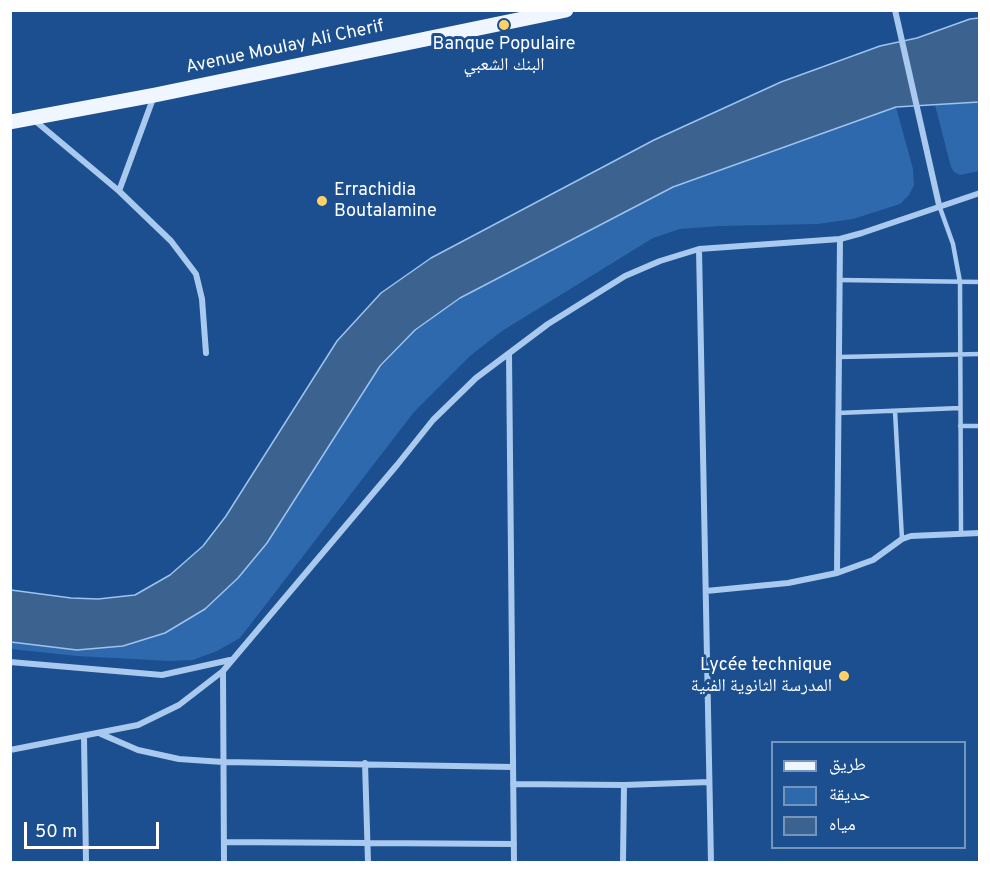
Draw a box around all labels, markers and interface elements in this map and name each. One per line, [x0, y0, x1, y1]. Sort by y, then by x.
street label: Avenue Moulay Ali Cherif [184, 16, 386, 80]
marker: Banque Populaire البنك الشعبي [497, 18, 511, 32]
place label: Banque Populaire البنك الشعبي [433, 34, 575, 76]
place label: Errachidia Boutalamine [334, 180, 437, 222]
marker: Errachidia Boutalamine [315, 194, 329, 208]
place label: Lycée technique المدرسة الثانوية الفنية [691, 655, 832, 698]
marker: Lycée technique المدرسة الثانوية الفنية [837, 669, 851, 683]
legend [771, 741, 966, 849]
text: طريق [829, 754, 866, 777]
text: حديقة [829, 784, 870, 807]
scale bar [27, 810, 162, 848]
text: مياه [829, 814, 856, 837]
text: 50 m [35, 821, 77, 844]

